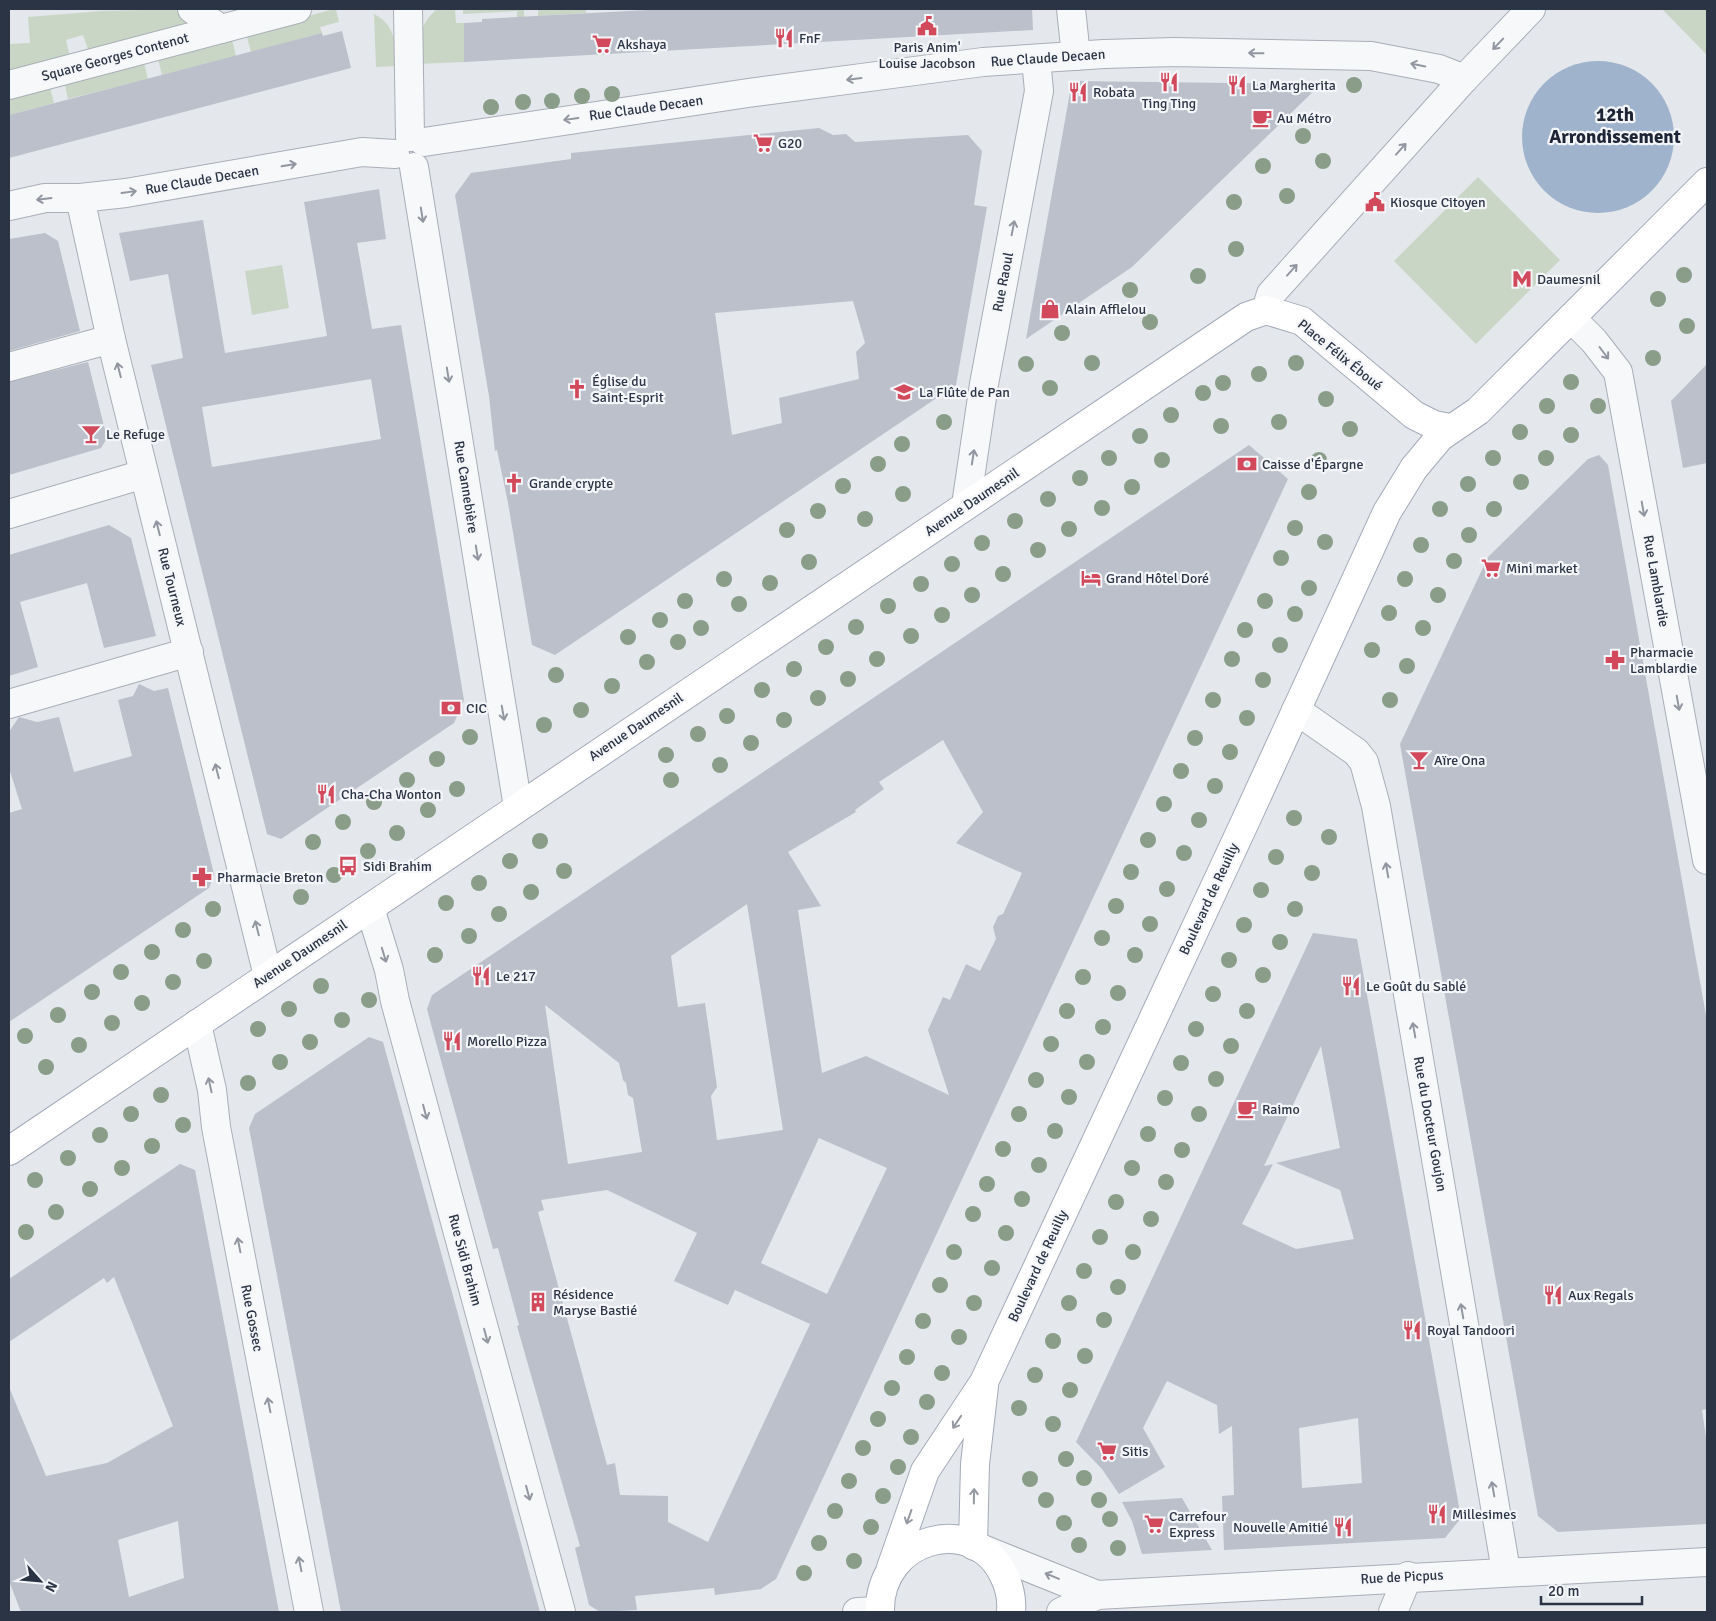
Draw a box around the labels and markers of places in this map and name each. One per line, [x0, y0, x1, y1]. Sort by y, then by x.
public building icon: Paris Anim' Louise Jacobson [916, 15, 938, 37]
restaurant icon: FnF [773, 27, 795, 49]
place label: FnF [799, 30, 821, 47]
supermarket icon: Akshaya [591, 33, 613, 55]
place label: Akshaya [617, 36, 667, 53]
place label: Paris Anim' Louise Jacobson [878, 39, 976, 72]
restaurant icon: Ting Ting [1158, 71, 1180, 93]
restaurant icon: La Margherita [1226, 74, 1248, 96]
place label: La Margherita [1252, 77, 1336, 94]
restaurant icon: Robata [1067, 81, 1089, 103]
place label: Robata [1093, 84, 1135, 101]
place label: Ting Ting [1142, 95, 1196, 112]
cafe icon: Au Métro [1251, 107, 1273, 129]
place label: Au Métro [1277, 110, 1332, 127]
supermarket icon: G20 [752, 132, 774, 154]
place label: G20 [778, 135, 802, 152]
public building icon: Kiosque Citoyen [1364, 191, 1386, 213]
place label: Kiosque Citoyen [1390, 194, 1486, 211]
metro station icon: Daumesnil [1511, 268, 1533, 290]
place label: Daumesnil [1537, 271, 1601, 288]
shop icon: Alain Afflelou [1039, 298, 1061, 320]
place label: Alain Afflelou [1065, 301, 1146, 318]
place label: Église du Saint-Esprit [592, 373, 664, 406]
church icon: Église du Saint-Esprit [566, 378, 588, 400]
school or university icon: La Flûte de Pan [893, 381, 915, 403]
place label: La Flûte de Pan [919, 384, 1010, 401]
bar icon: Le Refuge [80, 423, 102, 445]
place label: Le Refuge [106, 426, 165, 443]
bank icon: Caisse d'Épargne [1236, 453, 1258, 475]
place label: Caisse d'Épargne [1262, 456, 1363, 473]
church icon: Grande crypte [503, 472, 525, 494]
place label: Grande crypte [529, 475, 613, 492]
supermarket icon: Mini market [1480, 557, 1502, 579]
place label: Mini market [1506, 560, 1578, 577]
hotel icon: Grand Hôtel Doré [1080, 567, 1102, 589]
place label: Grand Hôtel Doré [1106, 570, 1209, 587]
place label: Pharmacie Lamblardie [1630, 644, 1697, 677]
pharmacy icon: Pharmacie Lamblardie [1604, 649, 1626, 671]
bank icon: CIC [440, 697, 462, 719]
place label: CIC [466, 700, 487, 717]
bar icon: Aïre Ona [1408, 749, 1430, 771]
place label: Aïre Ona [1434, 752, 1485, 769]
restaurant icon: Cha-Cha Wonton [315, 783, 337, 805]
place label: Cha-Cha Wonton [341, 786, 441, 803]
bus stop icon: Sidi Brahim [337, 855, 359, 877]
place label: Sidi Brahim [363, 858, 432, 875]
pharmacy icon: Pharmacie Breton [191, 866, 213, 888]
place label: Pharmacie Breton [217, 869, 324, 886]
restaurant icon: Le 217 [470, 965, 492, 987]
place label: Le 217 [496, 968, 536, 985]
restaurant icon: Le Goût du Sablé [1340, 975, 1362, 997]
place label: Le Goût du Sablé [1366, 978, 1466, 995]
restaurant icon: Morello Pizza [441, 1030, 463, 1052]
place label: Morello Pizza [467, 1033, 547, 1050]
cafe icon: Raimo [1236, 1098, 1258, 1120]
place label: Raimo [1262, 1101, 1300, 1118]
restaurant icon: Aux Regals [1542, 1284, 1564, 1306]
place label: Résidence Maryse Bastié [553, 1286, 637, 1319]
place label: Aux Regals [1568, 1287, 1634, 1304]
building icon: Résidence Maryse Bastié [527, 1291, 549, 1313]
restaurant icon: Royal Tandoori [1401, 1319, 1423, 1341]
place label: Royal Tandoori [1427, 1322, 1515, 1339]
supermarket icon: Sitis [1096, 1440, 1118, 1462]
place label: Sitis [1122, 1443, 1148, 1460]
restaurant icon: Millesimes [1426, 1503, 1448, 1525]
place label: Millesimes [1452, 1506, 1516, 1523]
place label: Carrefour Express [1169, 1508, 1227, 1541]
supermarket icon: Carrefour Express [1143, 1513, 1165, 1535]
restaurant icon: Nouvelle Amitié [1332, 1516, 1354, 1538]
place label: Nouvelle Amitié [1233, 1519, 1328, 1536]

